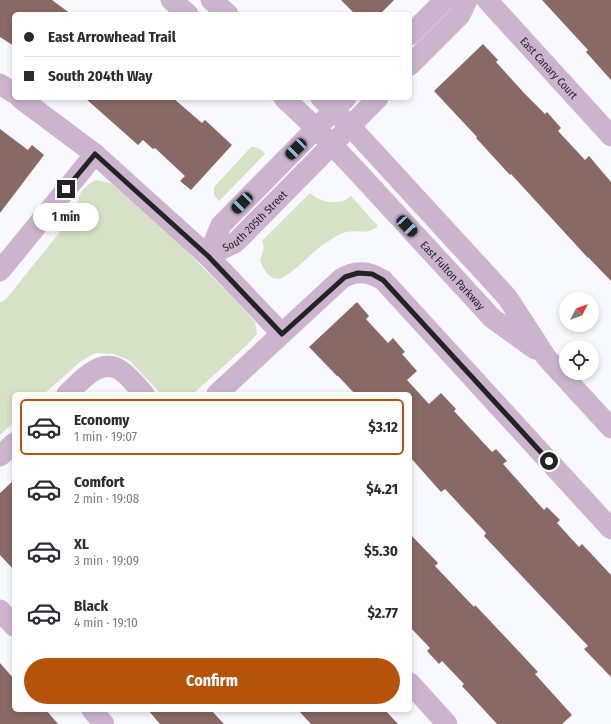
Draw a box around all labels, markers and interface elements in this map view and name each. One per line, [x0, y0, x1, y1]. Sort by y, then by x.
text: East Arrowhead Trail [48, 28, 176, 46]
street label: East Canary Court [517, 35, 580, 102]
text: South 204th Way [48, 67, 152, 85]
car [283, 136, 309, 162]
route end [57, 180, 75, 198]
street label: South 205th Street [221, 188, 290, 255]
car [229, 190, 255, 216]
callout: 1 min [33, 203, 99, 231]
text: 1 min [52, 209, 80, 224]
car [394, 213, 420, 239]
street label: East Fulton Parkway [418, 239, 487, 313]
north arrow [559, 292, 599, 332]
map controls [559, 292, 599, 380]
button: locate [559, 340, 599, 380]
icon: car [26, 409, 62, 445]
text: Economy [74, 411, 129, 429]
text: $3.12 [368, 418, 398, 436]
text: 1 min · 19:07 [74, 429, 137, 444]
route start [540, 452, 558, 470]
icon: car [26, 471, 62, 507]
text: Comfort [74, 473, 125, 491]
text: $4.21 [366, 480, 398, 498]
text: 2 min · 19:08 [74, 491, 139, 506]
icon: car [26, 533, 62, 569]
text: XL [74, 535, 89, 553]
text: $5.30 [364, 542, 398, 560]
text: 3 min · 19:09 [74, 553, 139, 568]
icon: car [26, 595, 62, 631]
text: Black [74, 597, 108, 615]
text: $2.77 [367, 604, 398, 622]
text: 4 min · 19:10 [74, 615, 138, 630]
button: Confirm [24, 658, 400, 704]

